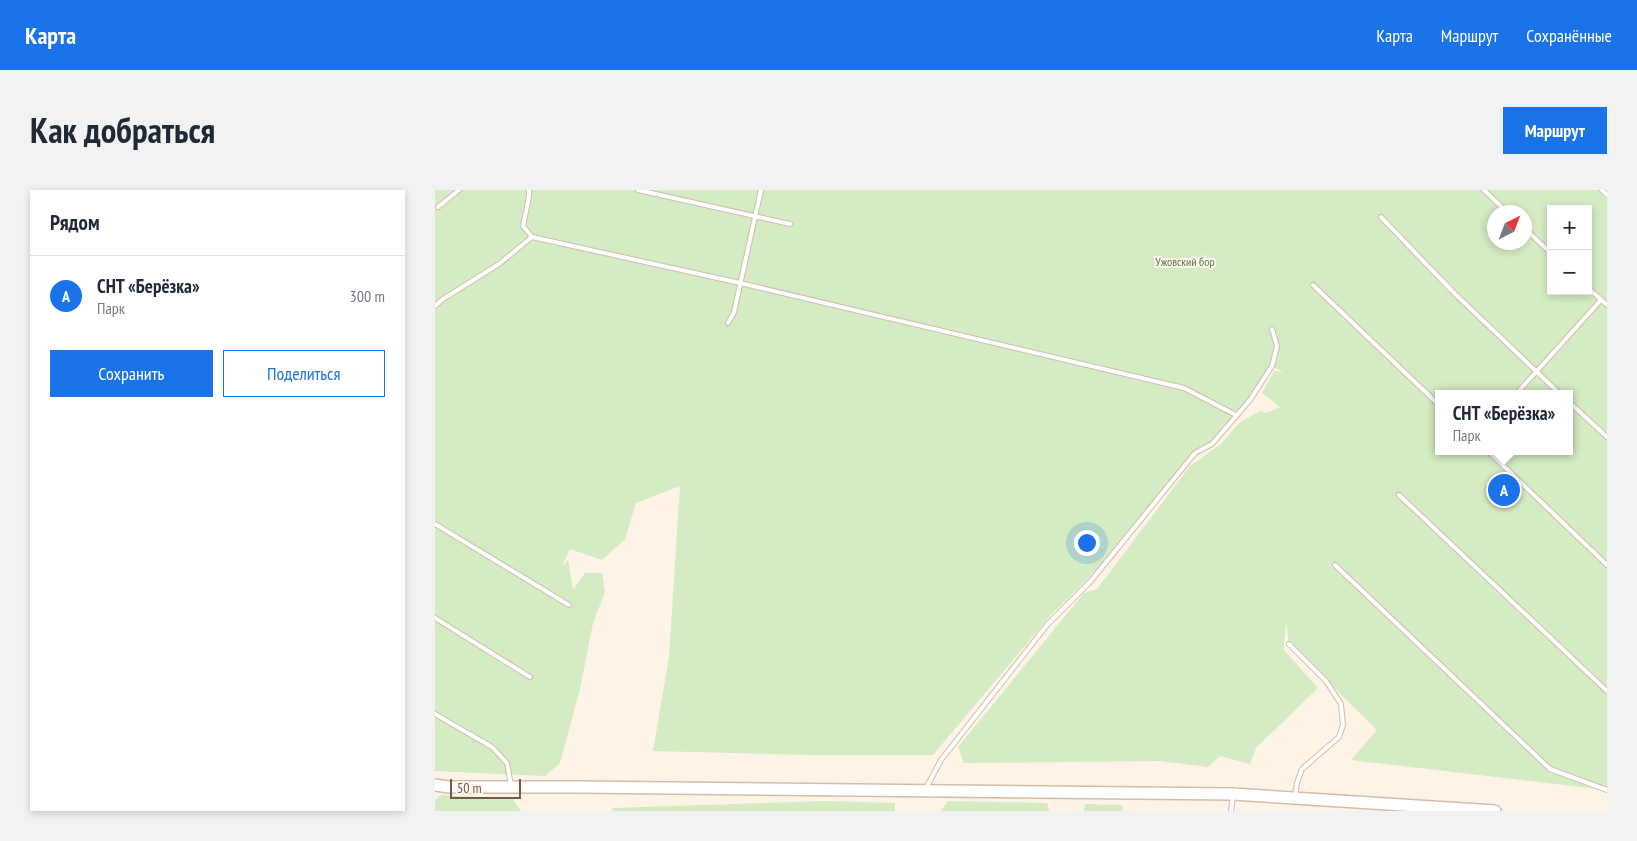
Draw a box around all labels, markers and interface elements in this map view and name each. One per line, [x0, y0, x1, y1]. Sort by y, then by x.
text: Карта [25, 20, 76, 51]
text: Карта [1376, 24, 1413, 47]
text: Маршрут [1441, 24, 1498, 47]
text: Сохранённые [1526, 24, 1612, 47]
text: Как добраться [30, 107, 215, 153]
button: Маршрут [1503, 107, 1607, 154]
north arrow [1487, 205, 1532, 250]
map controls [1547, 205, 1592, 295]
button: + [1547, 205, 1592, 250]
text: Рядом [50, 209, 100, 236]
button: − [1547, 250, 1592, 295]
park label: Ужовский бор [1155, 254, 1215, 269]
text: СНТ «Берёзка» [97, 274, 200, 298]
text: A [62, 286, 70, 306]
text: 300 m [350, 286, 385, 306]
text: Парк [97, 298, 125, 318]
button: Сохранить [50, 350, 213, 397]
button: Поделиться [223, 350, 385, 397]
popup [1435, 390, 1573, 455]
text: СНТ «Берёзка» [1453, 401, 1555, 425]
text: Парк [1453, 425, 1481, 445]
pin: A [1488, 471, 1520, 509]
your location [1074, 530, 1100, 556]
scale bar [450, 776, 521, 799]
text: 50 m [457, 779, 482, 797]

